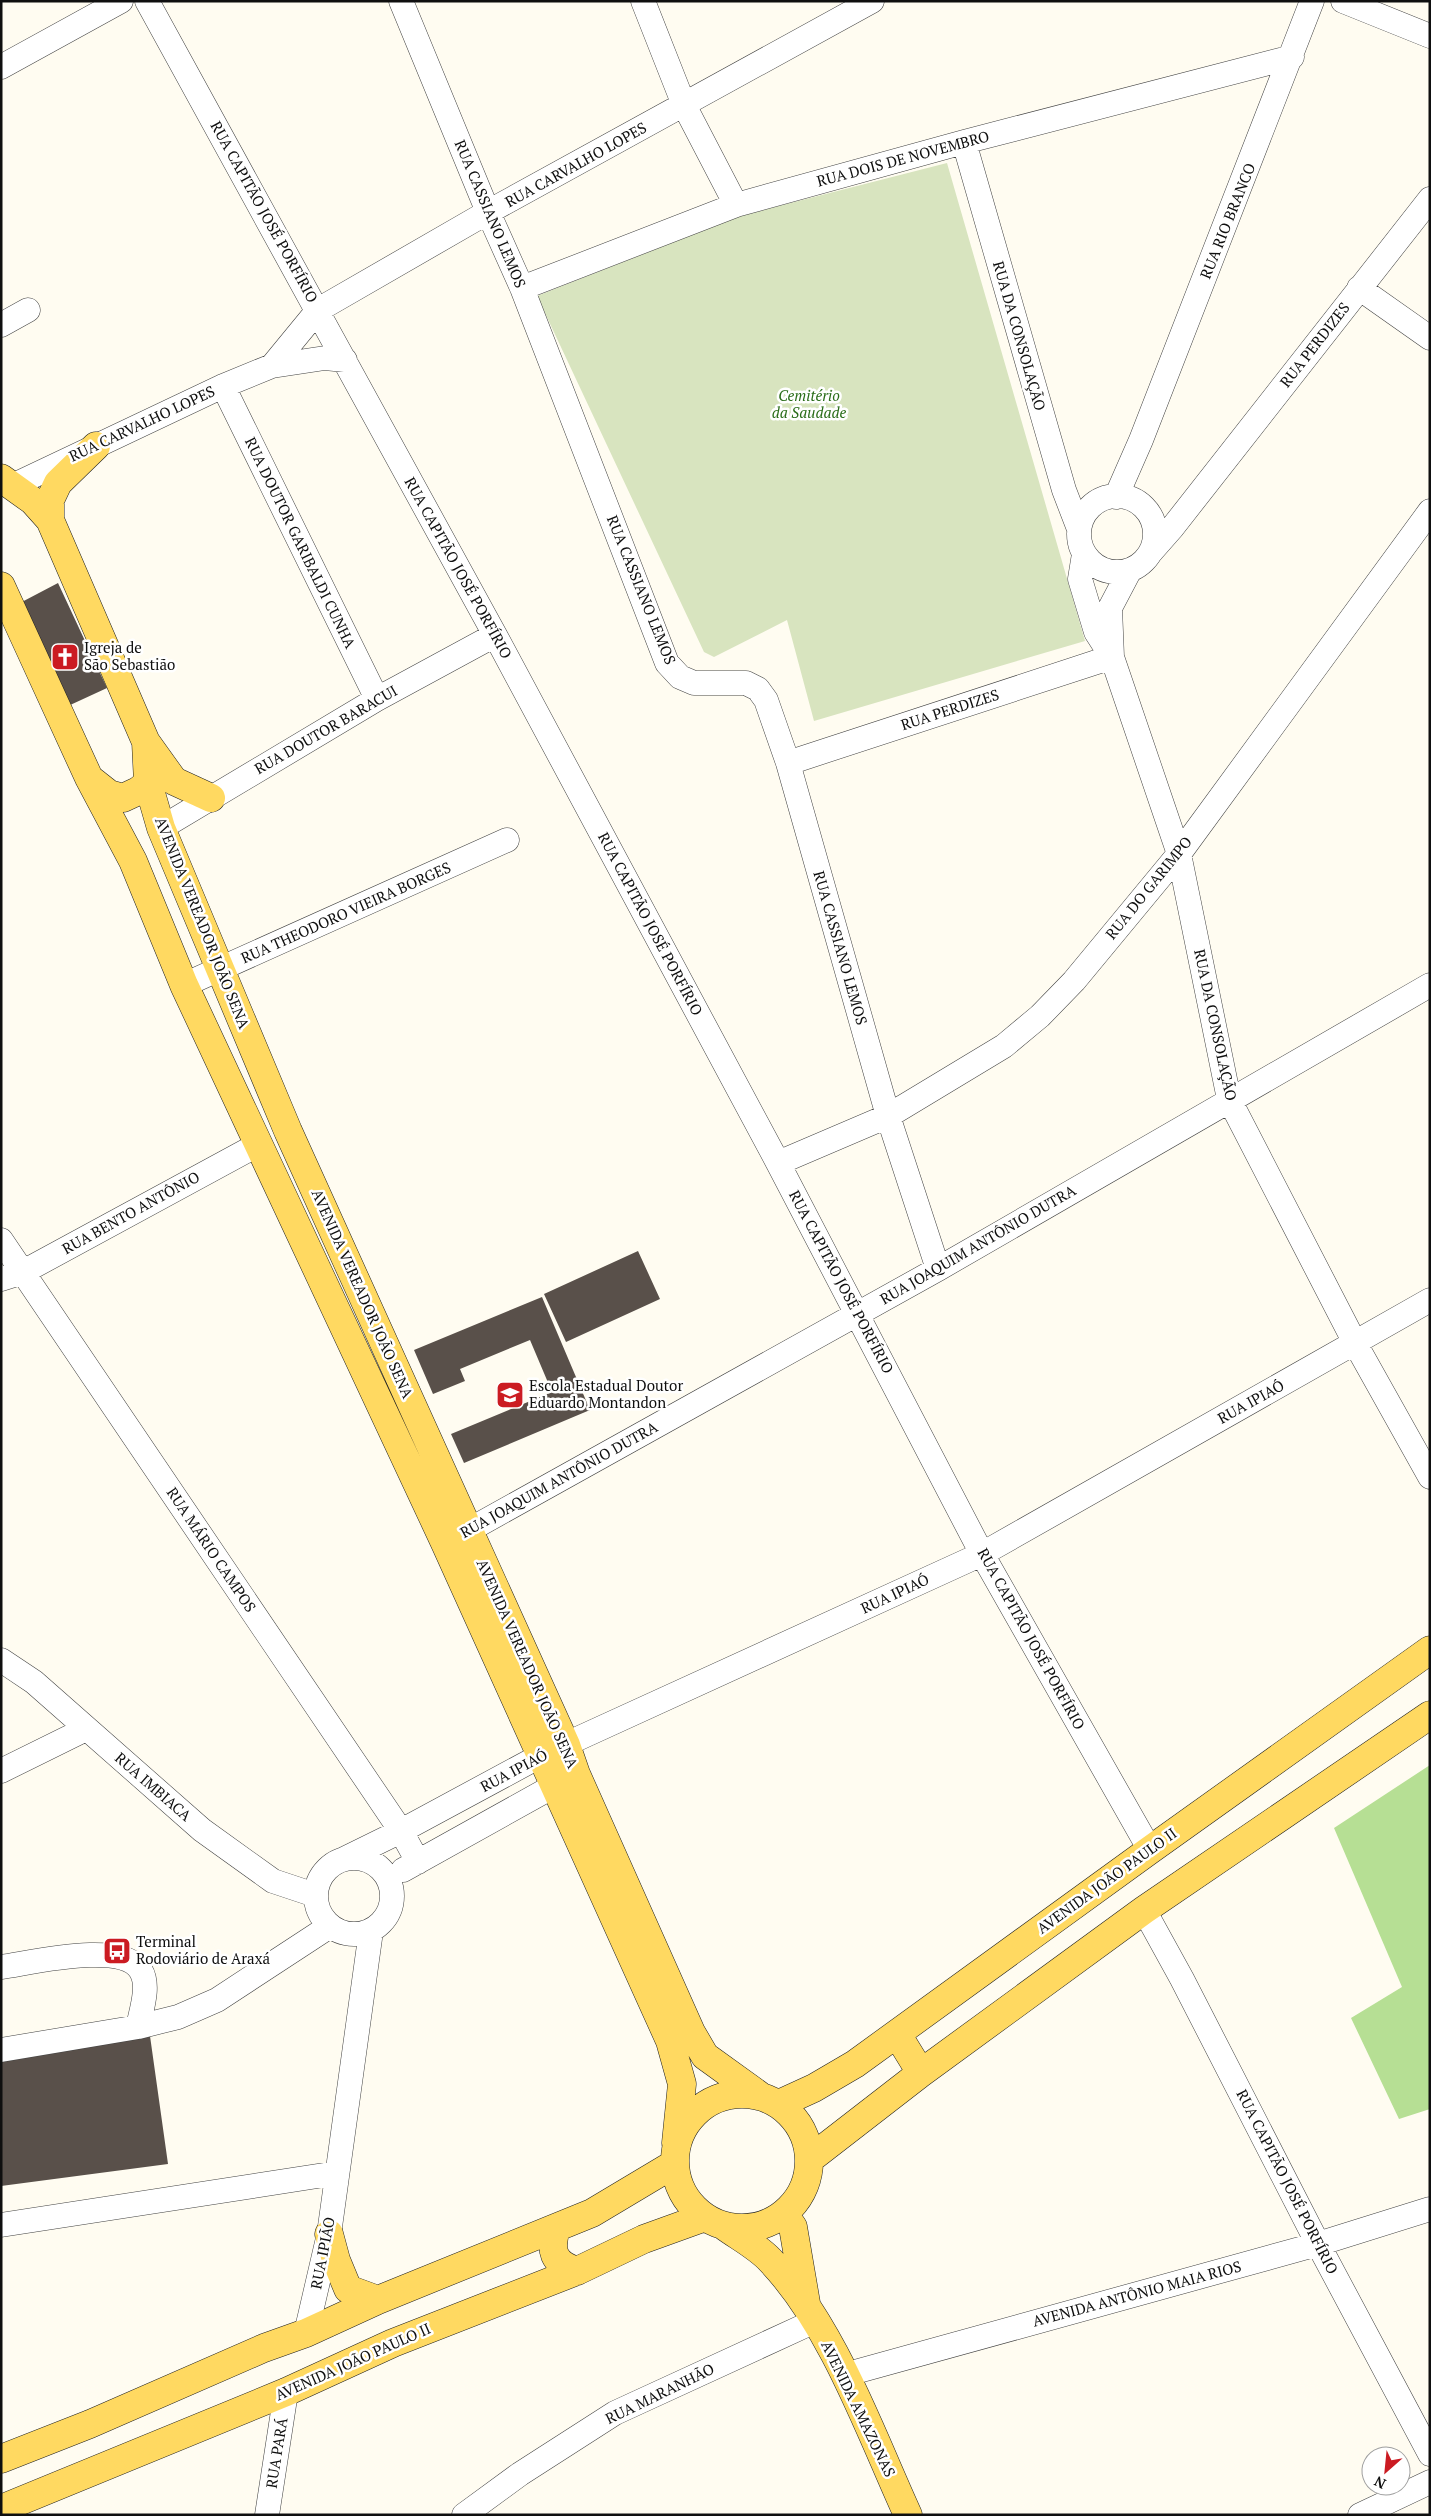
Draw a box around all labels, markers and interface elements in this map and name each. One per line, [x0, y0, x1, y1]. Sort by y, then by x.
street label: RUA CAPITÃO JOSÉ PORFÍRIO [207, 117, 323, 306]
street label: RUA CARVALHO LOPES [501, 117, 650, 211]
street label: RUA DOIS DE NOVEMBRO [814, 125, 991, 191]
street label: RUA CASSIANO LEMOS [451, 136, 531, 291]
street label: RUA RIO BRANCO [1195, 160, 1259, 282]
street label: RUA DA CONSOLAÇÃO [989, 259, 1051, 413]
street label: RUA PERDIZES [1275, 298, 1354, 391]
street label: RUA CARVALHO LOPES [65, 380, 218, 466]
park label: Cemitério da Saudade [772, 385, 847, 422]
street label: RUA DOUTOR GARIBALDI CUNHA [241, 434, 361, 652]
street label: RUA CAPITÃO JOSÉ PORFÍRIO [401, 473, 517, 662]
street label: RUA CASSIANO LEMOS [603, 512, 681, 667]
place label: Igreja de São Sebastião [84, 637, 175, 674]
church icon: Igreja de São Sebastião [50, 642, 80, 672]
street label: RUA DOUTOR BARACUI [250, 680, 401, 778]
street label: RUA PERDIZES [898, 684, 1001, 734]
street label: AVENIDA VEREADOR JOÃO SENA [151, 814, 255, 1032]
street label: RUA CAPITÃO JOSÉ PORFÍRIO [594, 828, 708, 1019]
street label: RUA DO GARIMPO [1101, 832, 1196, 943]
street label: RUA THEODORO VIEIRA BORGES [238, 857, 454, 968]
street label: RUA CASSIANO LEMOS [809, 868, 873, 1027]
street label: RUA DA CONSOLAÇÃO [1190, 947, 1242, 1103]
street label: RUA BENTO ANTÔNIO [58, 1166, 203, 1258]
street label: RUA JOAQUIM ANTÔNIO DUTRA [876, 1179, 1080, 1309]
street label: AVENIDA VEREADOR JOÃO SENA [308, 1186, 419, 1402]
street label: RUA CAPITÃO JOSÉ PORFÍRIO [785, 1186, 899, 1377]
place label: Escola Estadual Doutor Eduardo Montandon [529, 1375, 683, 1412]
street label: RUA IPIAÓ [1214, 1375, 1287, 1428]
school or university icon: Escola Estadual Doutor Eduardo Montandon [495, 1380, 525, 1410]
street label: RUA JOAQUIM ANTÔNIO DUTRA [456, 1416, 662, 1542]
street label: RUA MÁRIO CAMPOS [163, 1483, 261, 1616]
street label: RUA CAPITÃO JOSÉ PORFÍRIO [974, 1544, 1090, 1733]
street label: AVENIDA VEREADOR JOÃO SENA [473, 1556, 584, 1772]
street label: RUA IPIAÓ [857, 1569, 932, 1618]
street label: RUA IPIAÓ [476, 1744, 551, 1796]
street label: RUA IMBIACA [111, 1748, 197, 1825]
street label: AVENIDA JOÃO PAULO II [1032, 1823, 1180, 1938]
place label: Terminal Rodoviário de Araxá [136, 1931, 270, 1968]
bus stop icon: Terminal Rodoviário de Araxá [102, 1936, 132, 1966]
street label: RUA CAPITÃO JOSÉ PORFÍRIO [1233, 2086, 1343, 2277]
street label: RUA IPIÃO [305, 2215, 339, 2291]
street label: AVENIDA ANTÔNIO MAIA RIOS [1030, 2255, 1243, 2331]
street label: AVENIDA JOÃO PAULO II [272, 2318, 434, 2404]
street label: AVENIDA AMAZONAS [817, 2337, 901, 2480]
street label: RUA MARANHÃO [602, 2358, 717, 2428]
street label: RUA PARÁ [261, 2415, 292, 2490]
north arrow [1361, 2446, 1411, 2496]
text: N [1370, 2472, 1389, 2494]

